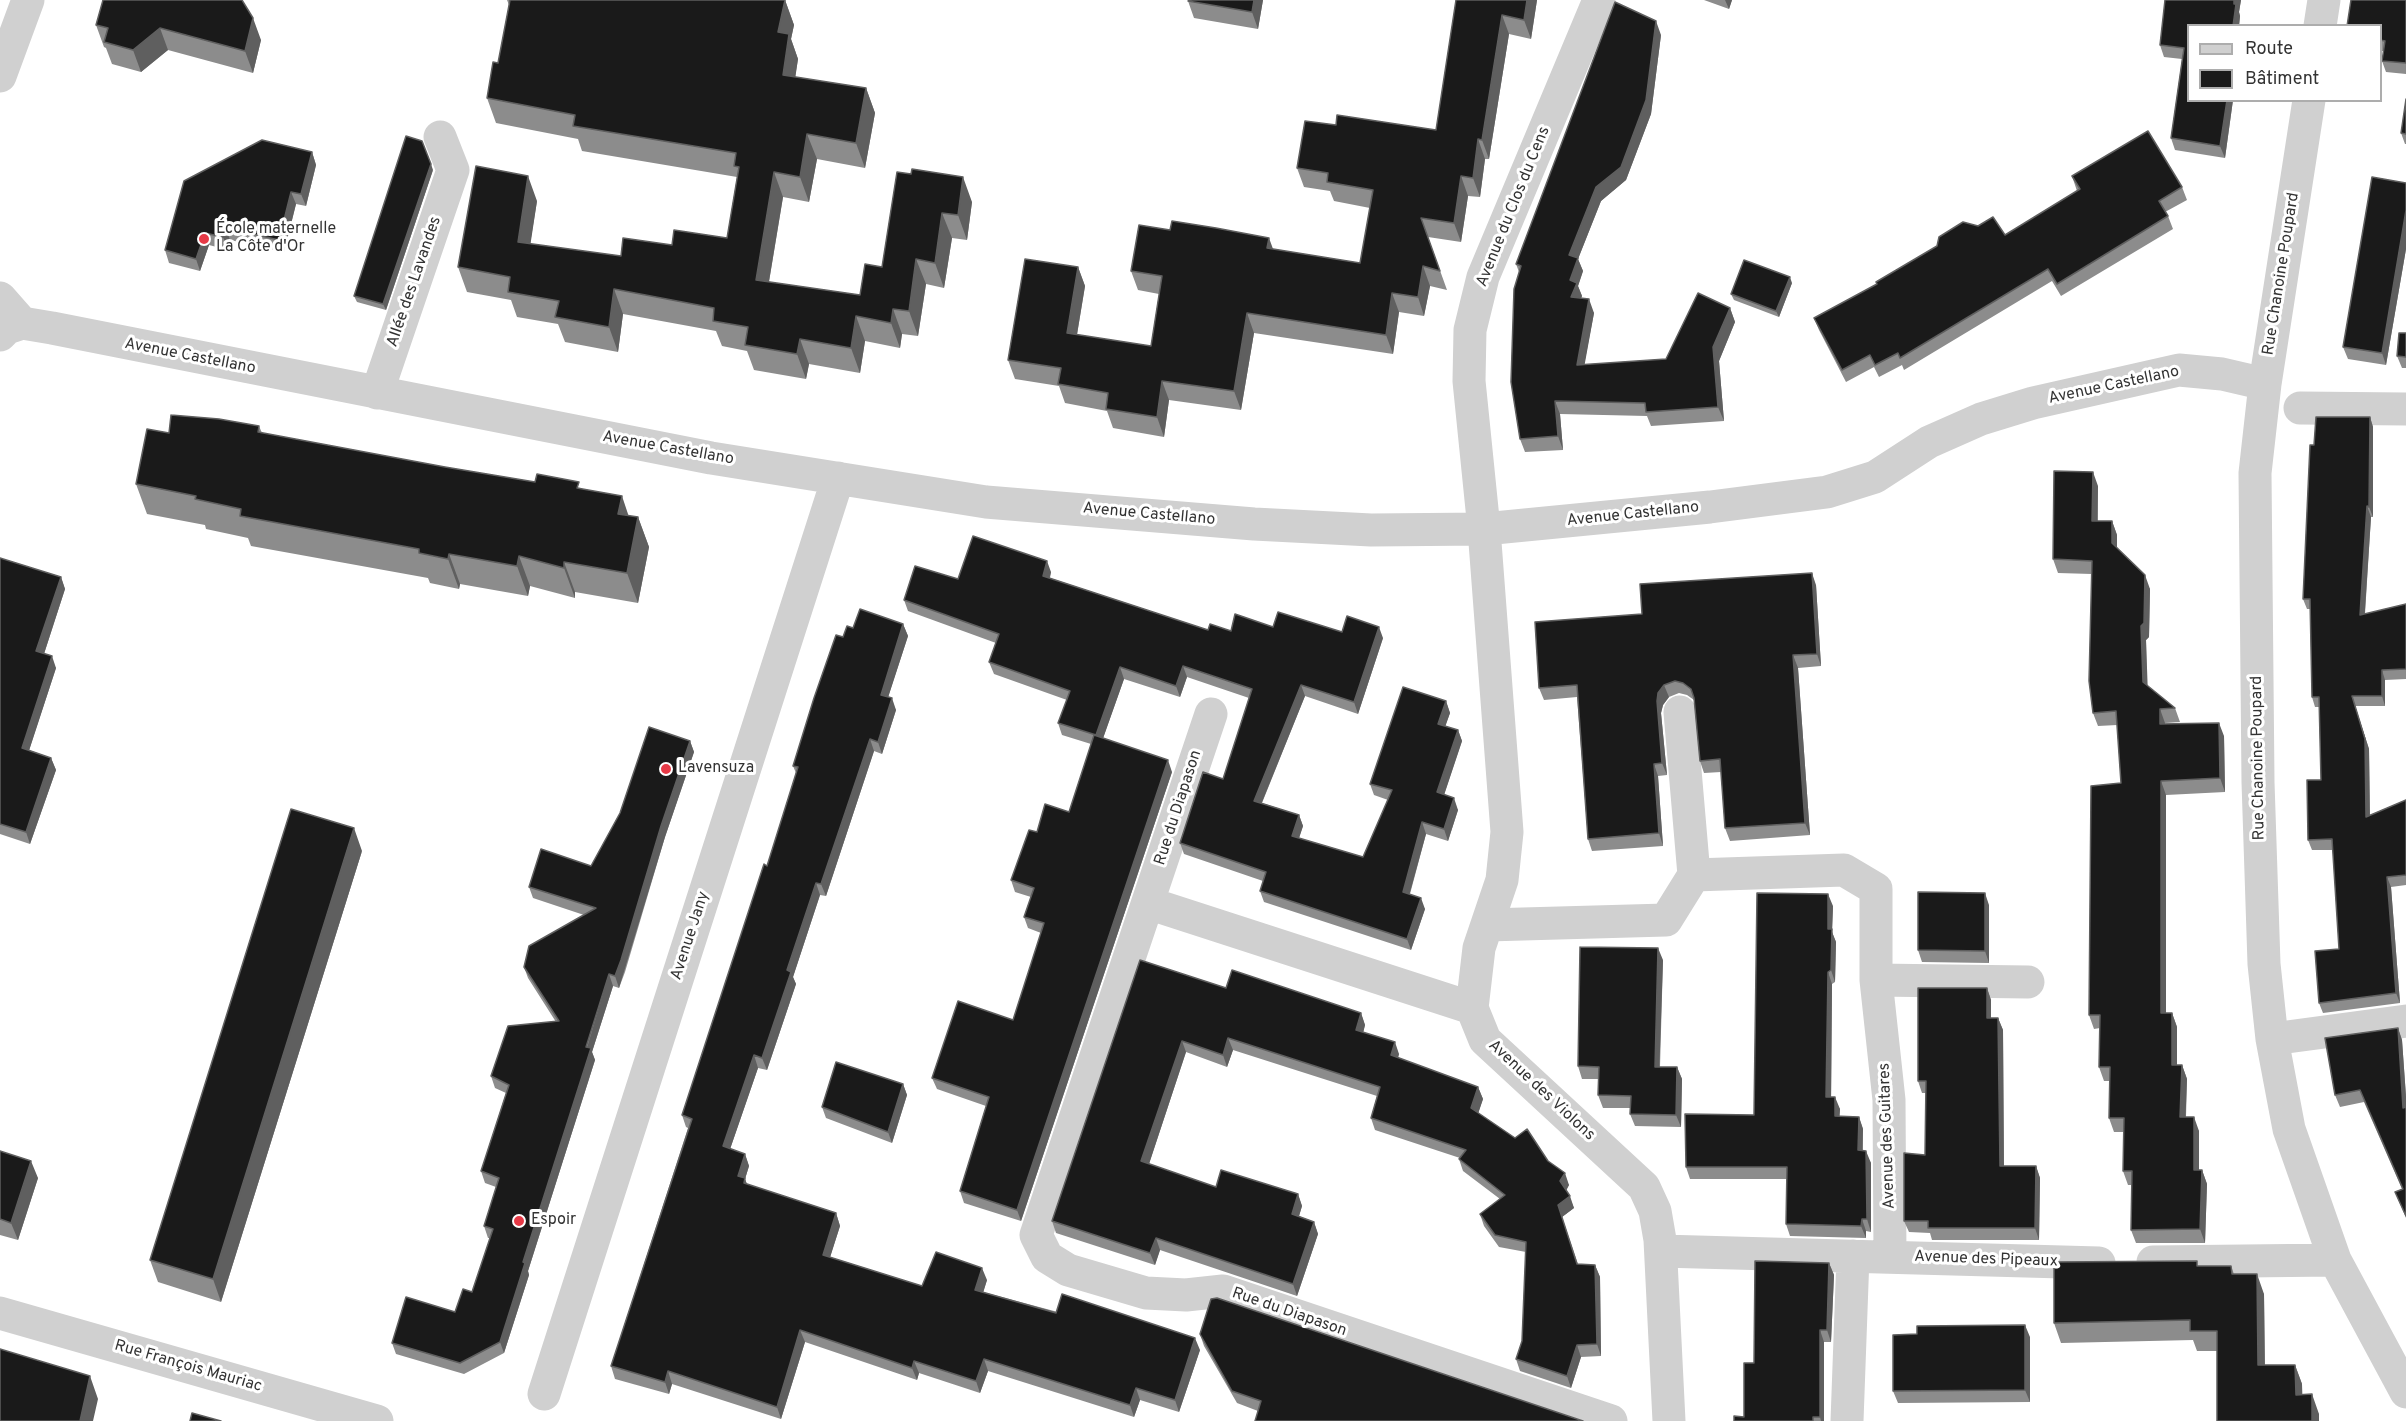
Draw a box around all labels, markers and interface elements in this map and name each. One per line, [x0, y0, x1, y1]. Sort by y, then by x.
legend [2187, 24, 2382, 102]
text: Route [2245, 38, 2293, 61]
text: Bâtiment [2245, 68, 2319, 91]
street label: Avenue du Clos du Cens [1473, 124, 1555, 290]
street label: Rue Chanoine Poupard [2260, 191, 2304, 357]
street label: Allée des Lavandes [384, 214, 446, 350]
place label: École maternelle La Côte d'Or [216, 220, 336, 258]
marker: École maternelle La Côte d'Or [197, 232, 211, 246]
street label: Avenue Castellano [123, 335, 257, 379]
street label: Avenue Castellano [2047, 363, 2181, 409]
street label: Avenue Castellano [601, 428, 735, 470]
street label: Avenue Castellano [1566, 498, 1700, 532]
street label: Avenue Castellano [1082, 500, 1216, 530]
street label: Rue Chanoine Poupard [2248, 676, 2270, 840]
street label: Rue du Diapason [1151, 748, 1207, 868]
place label: Lavensuza [678, 759, 754, 779]
marker: Lavensuza [659, 762, 673, 776]
street label: Avenue Jany [668, 889, 714, 983]
street label: Avenue des Violons [1484, 1037, 1598, 1145]
street label: Avenue des Guitares [1876, 1063, 1900, 1209]
place label: Espoir [531, 1211, 576, 1231]
marker: Espoir [512, 1214, 526, 1228]
street label: Avenue des Pipeaux [1914, 1248, 2058, 1272]
street label: Rue du Diapason [1229, 1284, 1349, 1342]
street label: Rue François Mauriac [112, 1337, 264, 1397]

